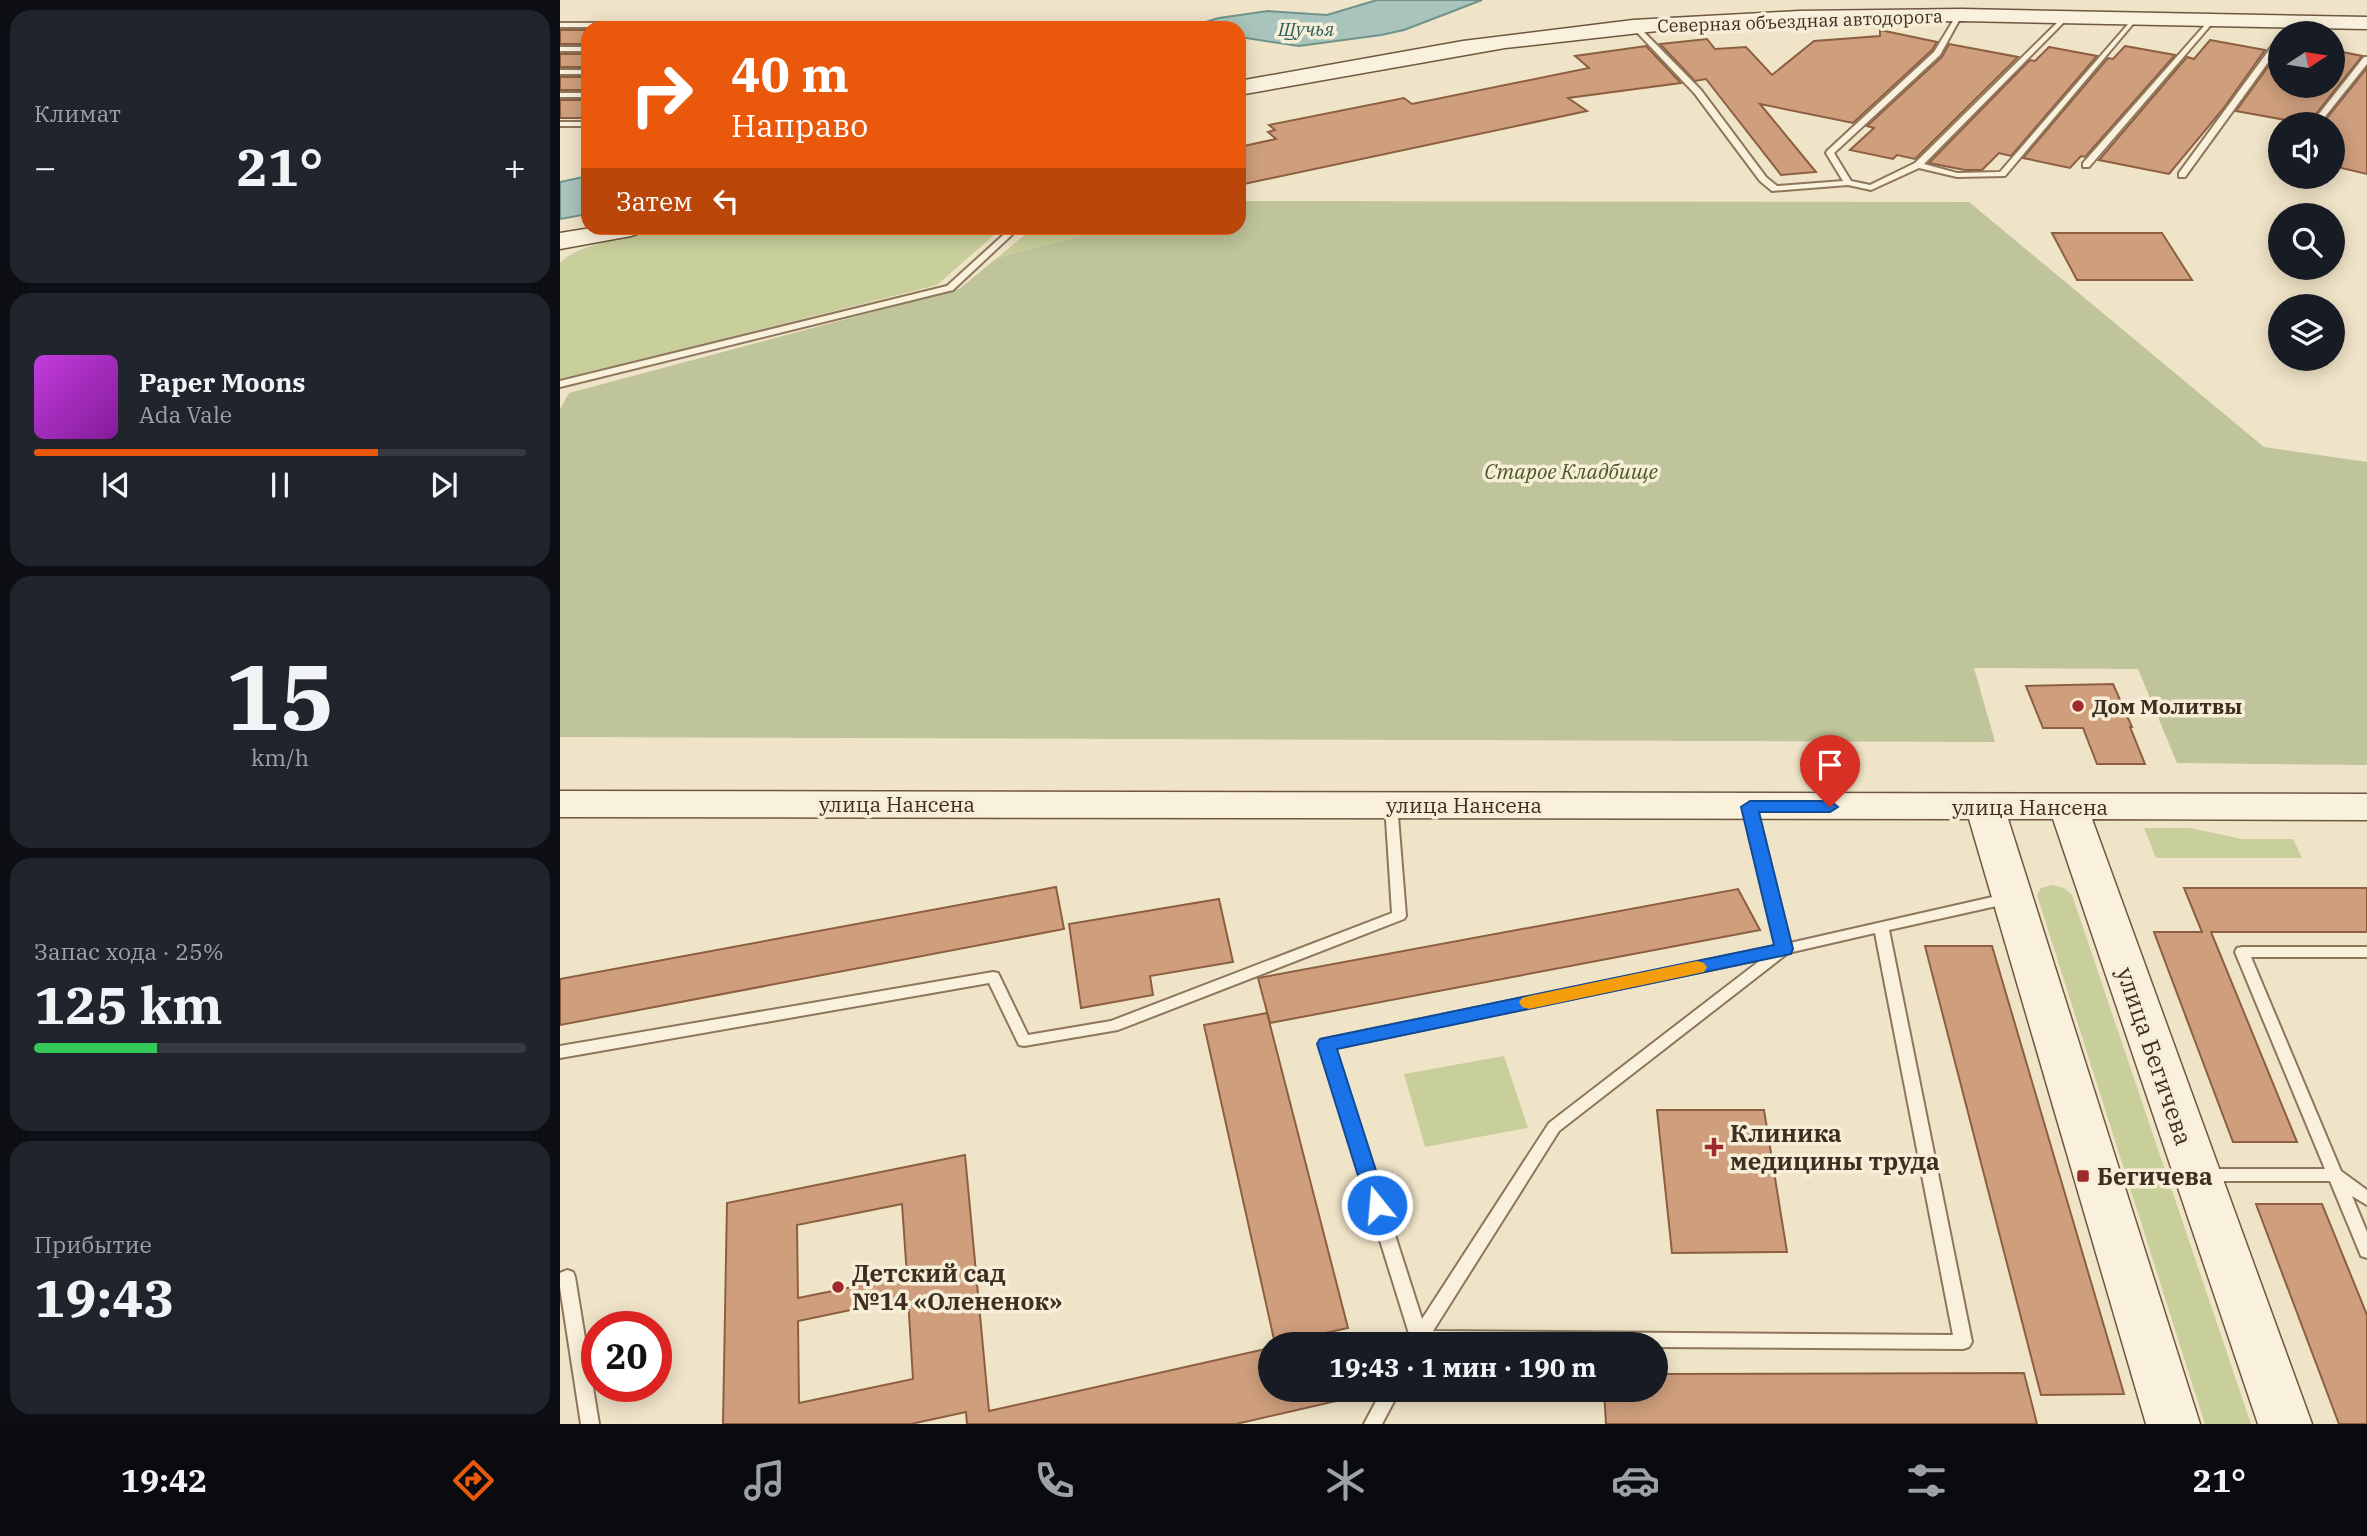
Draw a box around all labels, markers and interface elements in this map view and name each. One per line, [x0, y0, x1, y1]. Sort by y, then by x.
street label: Северная объездная автодорога [1657, 5, 1943, 37]
water label: Щучья [1277, 17, 1334, 41]
north arrow [2268, 21, 2345, 98]
map controls [2268, 21, 2345, 371]
text: 40 m [731, 42, 849, 105]
icon: right [616, 49, 707, 140]
text: Климат [34, 98, 121, 128]
text: Направо [731, 104, 868, 146]
button: sound [2268, 112, 2345, 189]
text: 21° [237, 133, 323, 200]
text: − [34, 142, 57, 191]
text: + [503, 142, 526, 191]
icon: left [707, 182, 745, 220]
text: Затем [616, 184, 693, 218]
button: search [2268, 203, 2345, 280]
button: layers [2268, 294, 2345, 371]
text: Paper Moons [139, 365, 306, 399]
text: Ada Vale [139, 399, 232, 429]
park label: Старое Кладбище [1484, 457, 1658, 485]
icon: previous [97, 466, 135, 504]
icon: pause [261, 466, 299, 504]
icon: next [425, 466, 463, 504]
text: 15 [225, 637, 335, 755]
place label: Дом Молитвы [2092, 692, 2242, 720]
marker: Дом Молитвы [2070, 698, 2086, 714]
pin [1800, 735, 1860, 807]
text: km/h [251, 742, 309, 772]
icon: arrive [1811, 746, 1849, 784]
street label: улица Нансена [819, 790, 975, 818]
street label: улица Нансена [1386, 791, 1542, 819]
street label: улица Нансена [1952, 793, 2108, 821]
text: Запас хода · 25% [34, 936, 224, 966]
street label: улица Бегичева [2110, 963, 2200, 1149]
text: 125 km [34, 971, 223, 1038]
place label: Клиника медицины труда [1730, 1117, 1940, 1177]
marker: Клиника медицины труда [1704, 1137, 1724, 1157]
place label: Бегичева [2097, 1160, 2213, 1192]
position arrow [1340, 1168, 1414, 1242]
marker: Бегичева [2075, 1168, 2091, 1184]
text: Прибытие [34, 1229, 152, 1259]
place label: Детский сад №14 «Олененок» [852, 1257, 1062, 1317]
text: 19:43 [34, 1264, 175, 1331]
marker: Детский сад №14 «Олененок» [830, 1279, 846, 1295]
speed limit sign: 20 [581, 1311, 672, 1402]
text: 19:43 · 1 мин · 190 m [1329, 1350, 1597, 1384]
icon: directions [449, 1456, 498, 1505]
icon: music [740, 1456, 789, 1505]
icon: phone [1030, 1456, 1079, 1505]
icon: climate [1321, 1456, 1370, 1505]
icon: car [1611, 1456, 1660, 1505]
icon: filters [1902, 1456, 1951, 1505]
text: 19:42 [121, 1459, 207, 1501]
text: 21° [2193, 1459, 2246, 1501]

